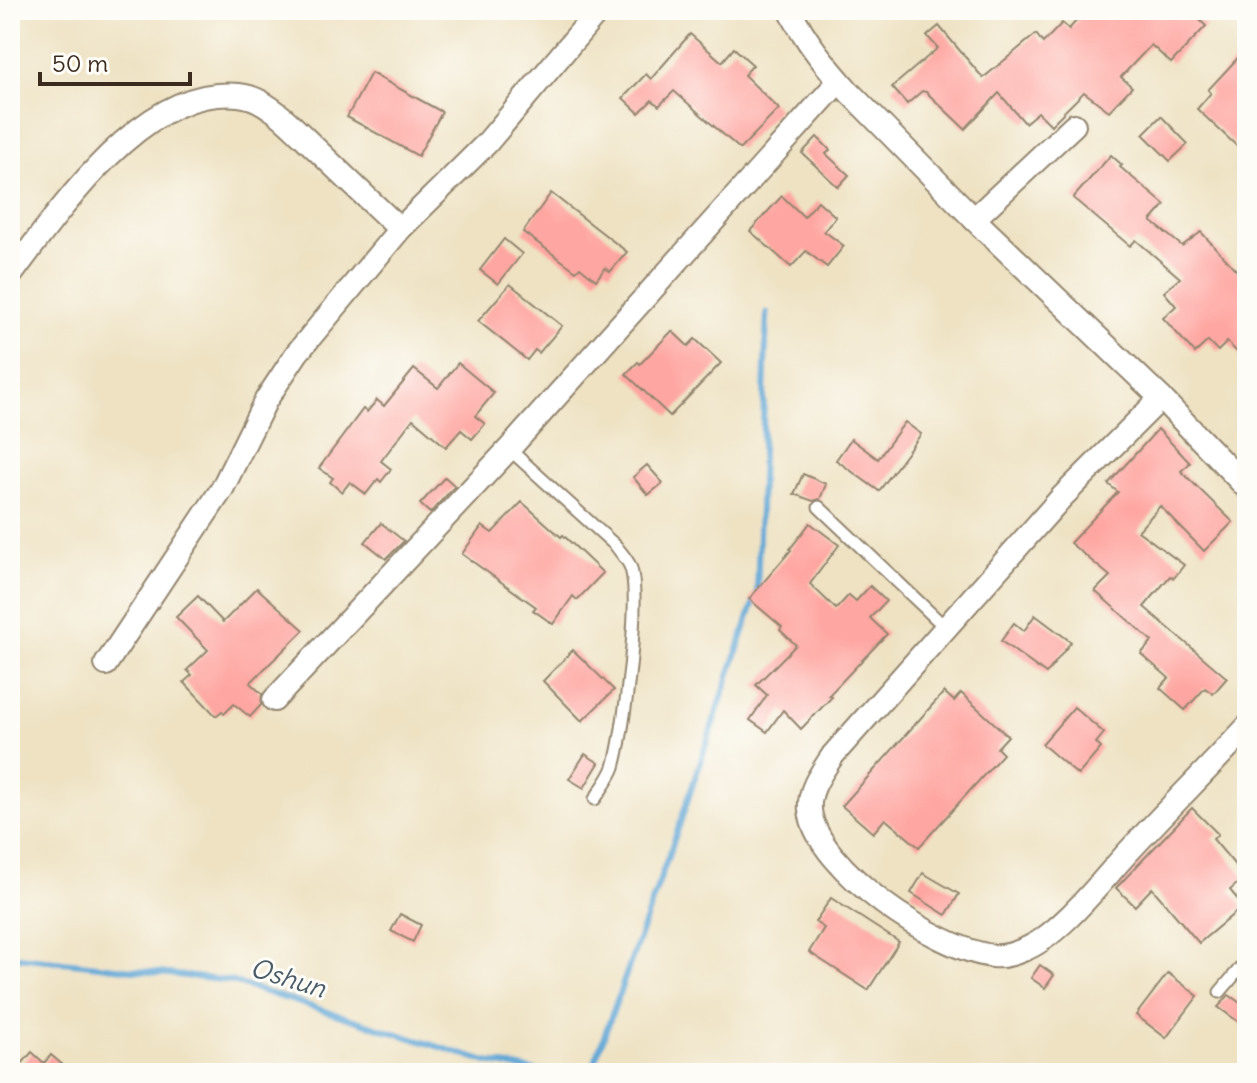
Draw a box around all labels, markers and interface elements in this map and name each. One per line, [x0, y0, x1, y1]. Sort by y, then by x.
scale bar [40, 36, 190, 86]
text: 50 m [52, 48, 108, 78]
water label: Oshun [246, 950, 331, 1005]

